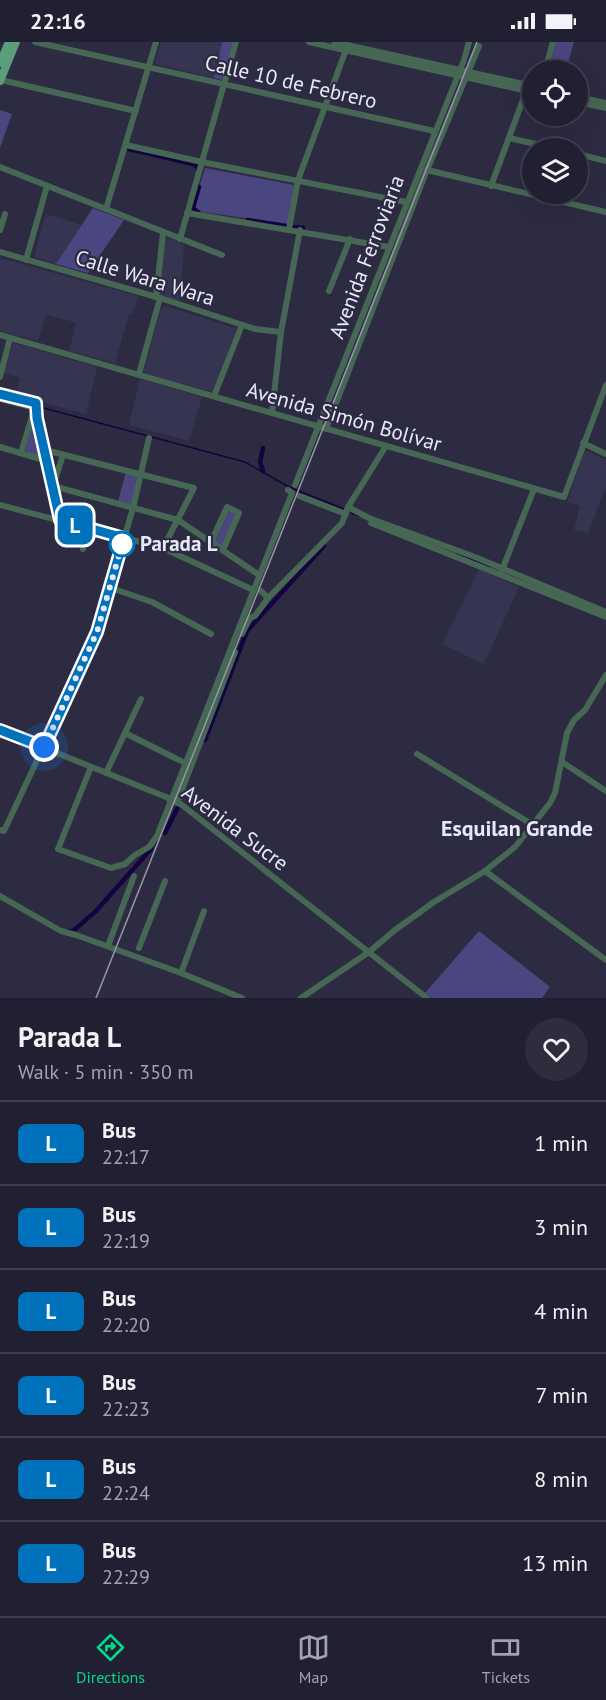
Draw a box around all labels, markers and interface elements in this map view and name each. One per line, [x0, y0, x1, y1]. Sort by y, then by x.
text: 22:16 [30, 7, 86, 35]
street label: Calle 10 de Febrero [202, 49, 380, 114]
map controls [522, 60, 588, 204]
button: locate [522, 60, 588, 126]
button: layers [522, 138, 588, 204]
street label: Avenida Ferroviaria [323, 171, 410, 342]
street label: Calle Wara Wara [72, 244, 218, 312]
street label: Avenida Simón Bolívar [243, 376, 445, 457]
line badge: L [56, 506, 94, 544]
text: L [70, 512, 80, 539]
place label: Parada L [140, 530, 218, 557]
marker: Parada L [109, 531, 135, 557]
your location [29, 732, 59, 762]
street label: Avenida Sucre [177, 779, 294, 876]
district label: Esquilan Grande [441, 814, 593, 842]
text: Parada L [18, 1018, 121, 1055]
button: heart [525, 1018, 588, 1081]
text: Walk · 5 min · 350 m [18, 1059, 194, 1085]
text: Bus [102, 1116, 136, 1144]
text: 1 min [534, 1129, 588, 1157]
text: L [46, 1130, 56, 1157]
text: 22:17 [102, 1144, 150, 1170]
text: Bus [102, 1200, 136, 1228]
text: 3 min [534, 1213, 588, 1241]
text: L [46, 1214, 56, 1241]
text: 22:19 [102, 1228, 150, 1254]
text: Bus [102, 1284, 136, 1312]
text: 4 min [534, 1297, 588, 1325]
text: L [46, 1298, 56, 1325]
text: 22:20 [102, 1312, 150, 1338]
text: Bus [102, 1368, 136, 1396]
text: 7 min [536, 1381, 588, 1409]
text: L [46, 1382, 56, 1409]
text: 22:23 [102, 1396, 150, 1422]
text: Bus [102, 1452, 136, 1480]
text: 8 min [534, 1465, 588, 1493]
text: L [46, 1466, 56, 1493]
text: 22:24 [102, 1480, 150, 1506]
text: Bus [102, 1536, 136, 1564]
text: 13 min [522, 1549, 588, 1577]
text: L [46, 1550, 56, 1577]
text: 22:29 [102, 1564, 150, 1590]
tab: Directions [76, 1631, 145, 1687]
tab: Map [297, 1631, 330, 1687]
tab: Tickets [482, 1631, 530, 1687]

